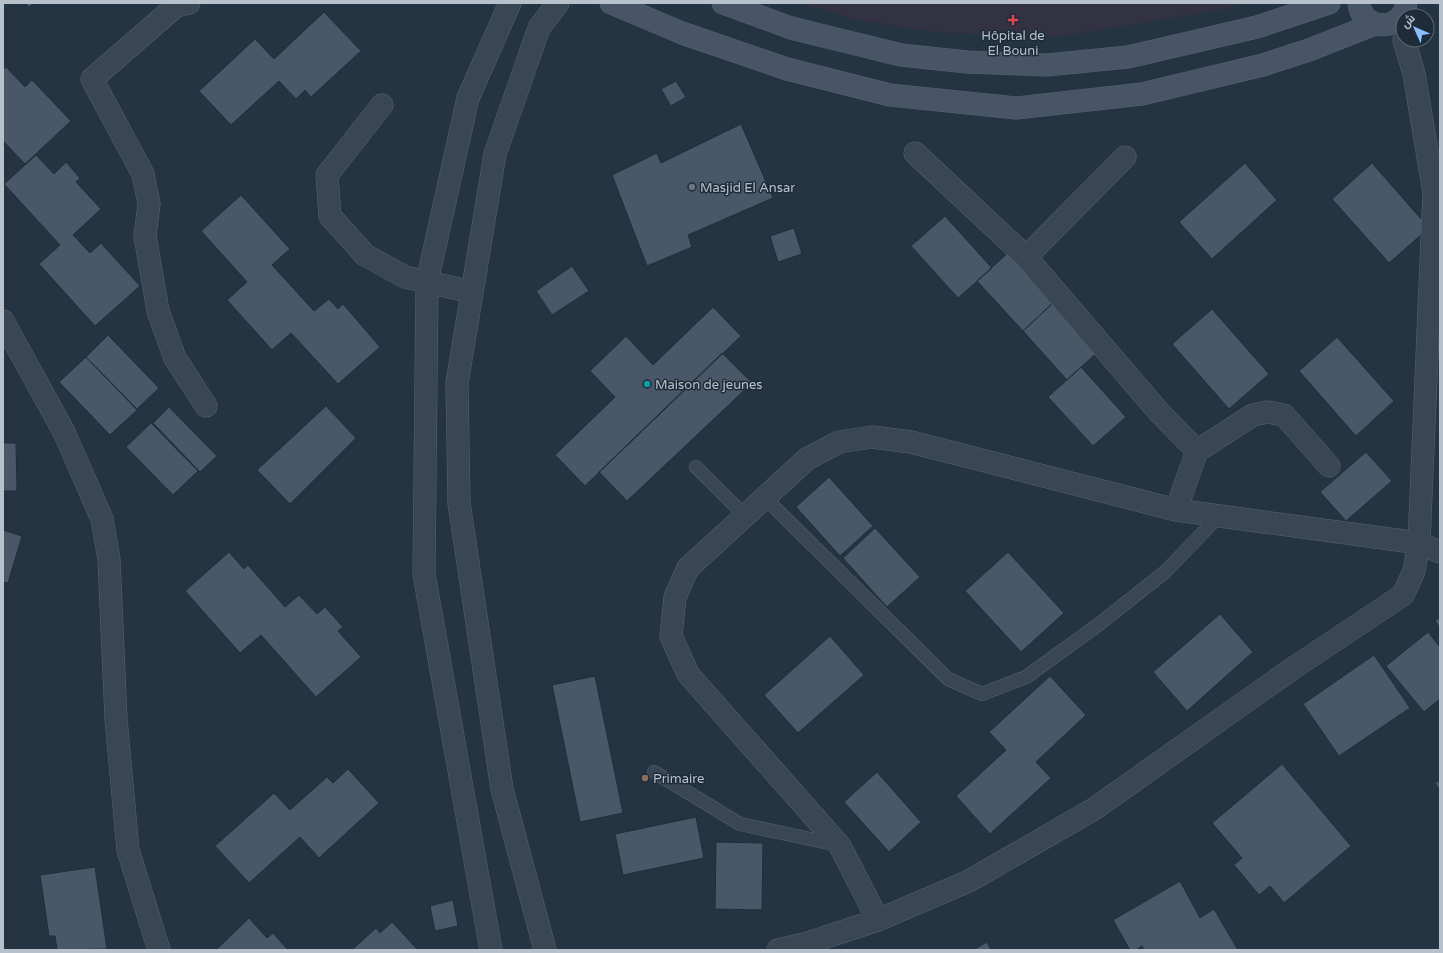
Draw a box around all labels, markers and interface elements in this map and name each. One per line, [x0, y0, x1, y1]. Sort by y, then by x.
north arrow [1395, 8, 1435, 48]
text: ش [1399, 12, 1418, 31]
marker: Hôpital de El Bouni [1007, 14, 1019, 26]
place label: Hôpital de El Bouni [981, 28, 1045, 59]
place label: Masjid El Ansar [700, 180, 795, 196]
marker: Masjid El Ansar [687, 182, 697, 192]
place label: Maison de jeunes [655, 377, 763, 393]
marker: Maison de jeunes [642, 379, 652, 389]
place label: Primaire [653, 771, 704, 787]
marker: Primaire [640, 773, 650, 783]

